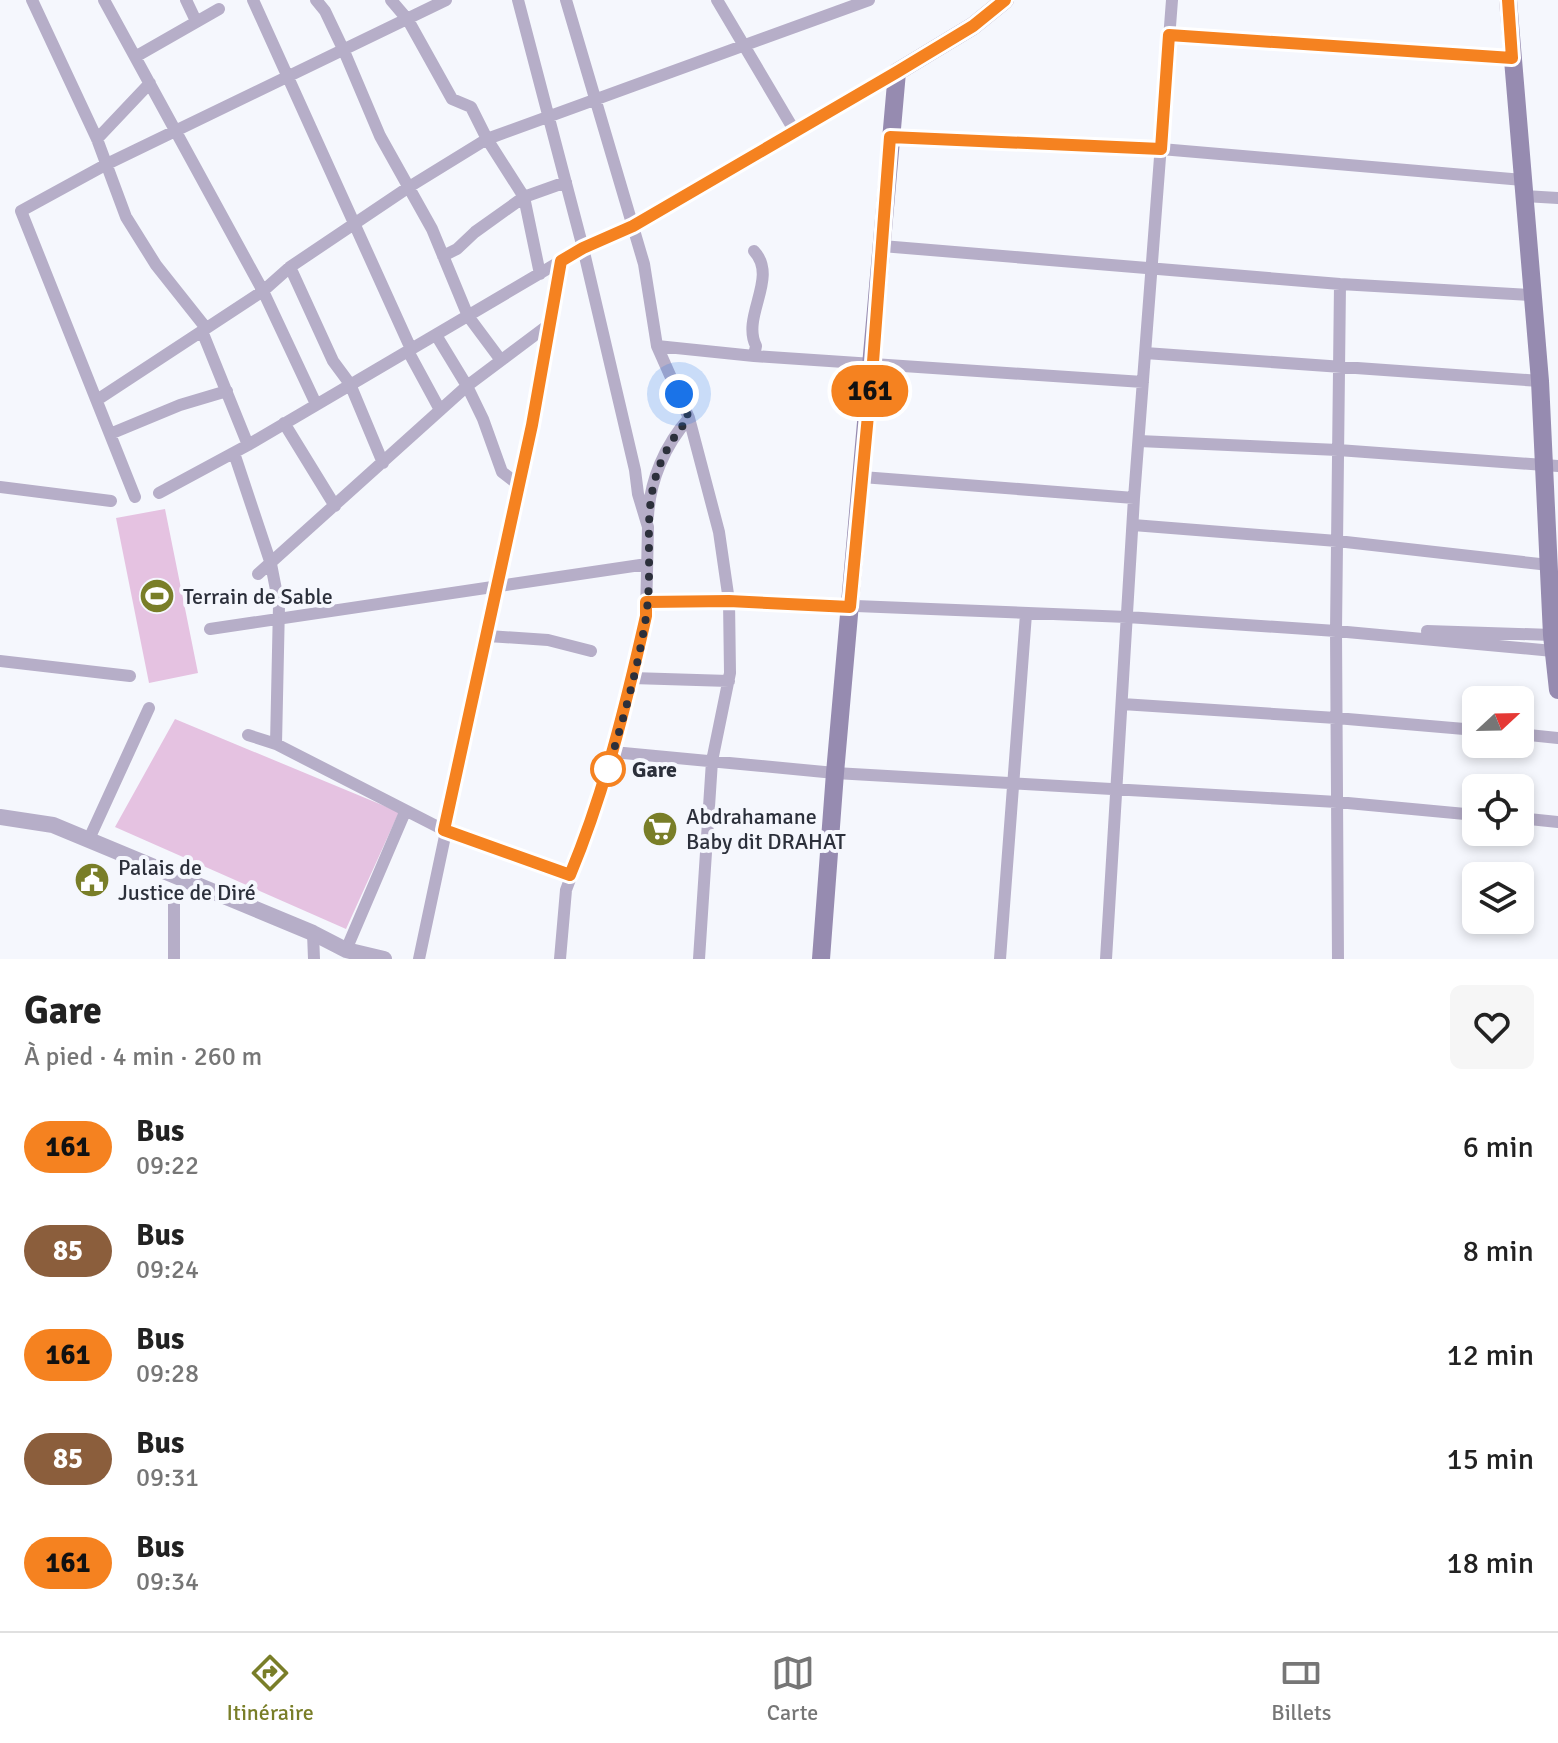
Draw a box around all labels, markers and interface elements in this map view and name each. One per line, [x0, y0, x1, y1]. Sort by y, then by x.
line badge: 161 [824, 365, 916, 417]
your location [659, 374, 699, 414]
text: 161 [847, 374, 893, 408]
sports icon: Terrain de Sable [138, 577, 176, 615]
place label: Terrain de Sable [183, 583, 333, 610]
north arrow [1462, 686, 1534, 758]
map controls [1462, 686, 1534, 934]
marker: Gare [591, 752, 625, 786]
place label: Gare [632, 756, 677, 783]
button: locate [1462, 774, 1534, 846]
place label: Abdrahamane Baby dit DRAHAT [686, 803, 846, 855]
supermarket icon: Abdrahamane Baby dit DRAHAT [641, 810, 679, 848]
place label: Palais de Justice de Diré [118, 854, 256, 906]
public building icon: Palais de Justice de Diré [73, 861, 111, 899]
button: layers [1462, 862, 1534, 934]
button: heart [1450, 985, 1534, 1069]
text: Gare [24, 987, 102, 1034]
text: À pied · 4 min · 260 m [24, 1041, 262, 1073]
text: Bus [136, 1113, 184, 1150]
text: 6 min [1463, 1129, 1534, 1166]
text: 161 [45, 1130, 91, 1164]
text: 09:22 [136, 1150, 199, 1182]
text: Bus [136, 1217, 184, 1254]
text: 8 min [1463, 1233, 1534, 1270]
text: 85 [53, 1234, 83, 1268]
text: 09:24 [136, 1254, 199, 1286]
text: Bus [136, 1321, 184, 1358]
text: 12 min [1447, 1337, 1534, 1374]
text: 161 [45, 1338, 91, 1372]
text: 09:28 [136, 1358, 199, 1390]
text: Bus [136, 1425, 184, 1462]
text: 15 min [1447, 1441, 1534, 1478]
text: 85 [53, 1442, 83, 1476]
text: 09:31 [136, 1462, 199, 1494]
text: Bus [136, 1529, 184, 1566]
text: 18 min [1447, 1545, 1534, 1582]
text: 161 [45, 1546, 91, 1580]
text: 09:34 [136, 1566, 199, 1598]
tab: Itinéraire [227, 1651, 314, 1726]
tab: Carte [767, 1651, 818, 1726]
tab: Billets [1271, 1651, 1331, 1726]

